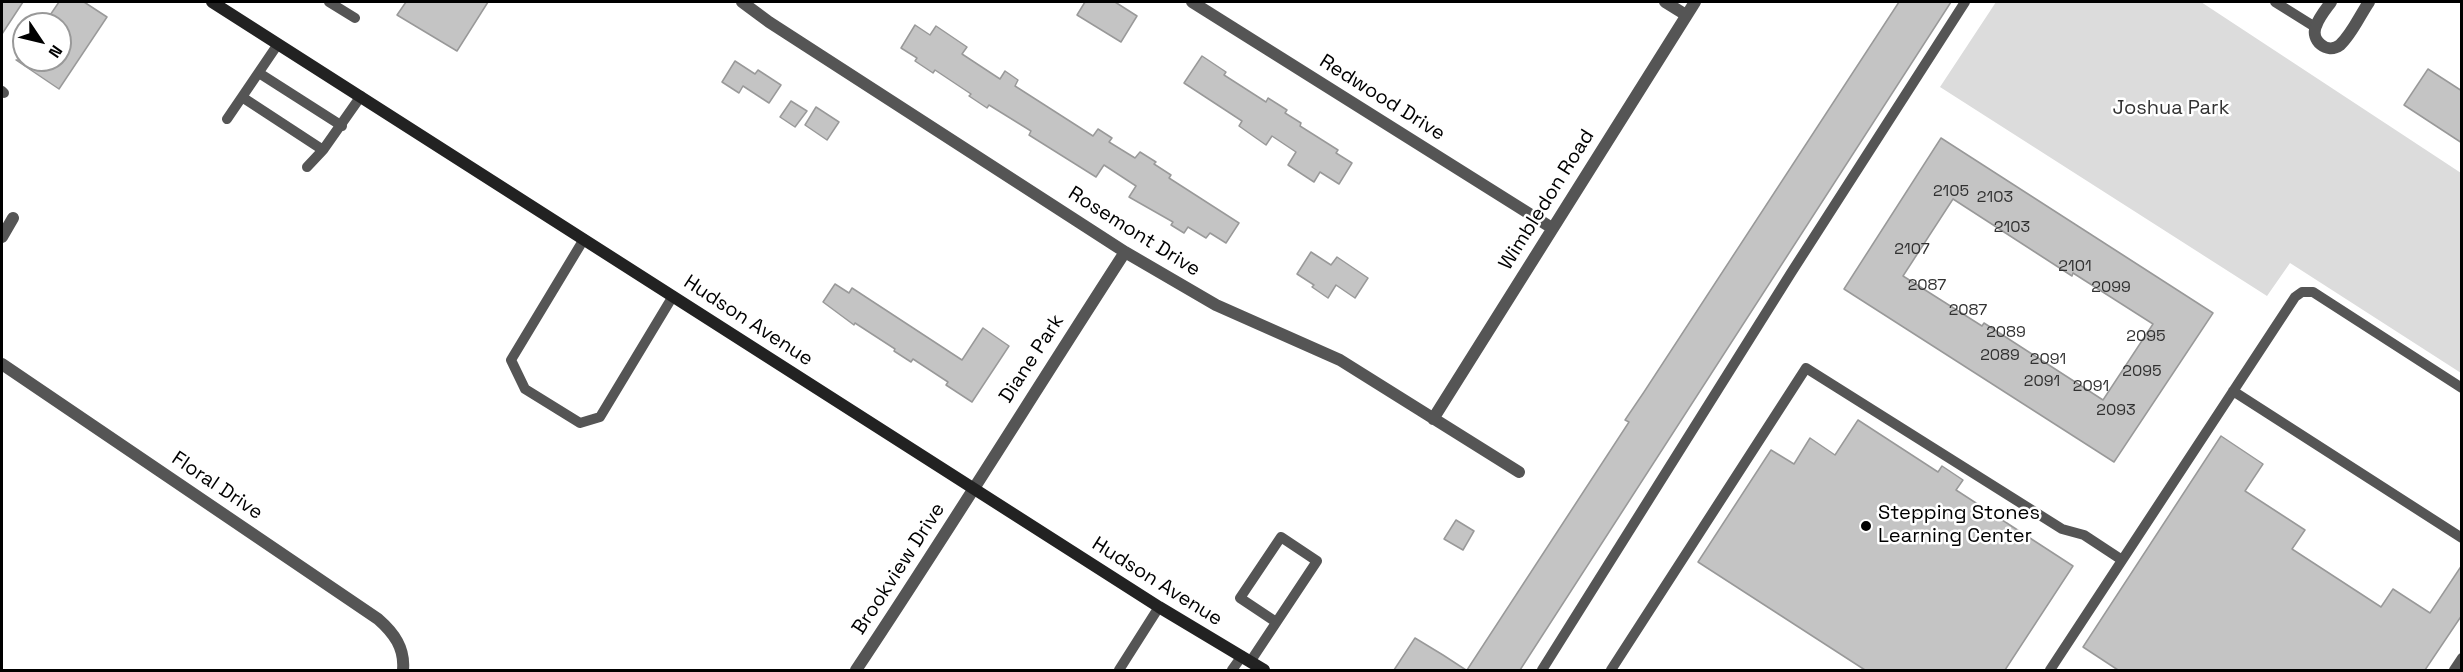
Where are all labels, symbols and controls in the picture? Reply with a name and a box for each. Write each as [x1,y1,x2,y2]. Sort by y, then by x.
north arrow [12,12,72,72]
text: N [44,41,67,62]
street label: Redwood Drive [1315,50,1449,146]
park label: Joshua Park [2113,97,2229,121]
street label: Wimbledon Road [1494,125,1600,275]
street label: Rosemont Drive [1064,182,1204,282]
house number: 2105 [1933,182,1969,202]
house number: 2103 [1977,188,2013,208]
house number: 2103 [1994,218,2030,238]
house number: 2107 [1894,240,1930,260]
house number: 2101 [2058,257,2092,277]
street label: Hudson Avenue [679,270,817,372]
house number: 2087 [1908,276,1946,296]
house number: 2099 [2091,278,2131,298]
house number: 2087 [1949,301,1987,321]
street label: Diane Park [995,310,1069,408]
house number: 2089 [1986,323,2026,343]
house number: 2095 [2126,327,2166,347]
house number: 2089 [1980,346,2020,366]
house number: 2091 [2030,350,2066,370]
house number: 2095 [2122,362,2162,382]
house number: 2091 [2024,372,2060,392]
house number: 2091 [2073,377,2109,397]
house number: 2093 [2096,401,2136,421]
street label: Floral Drive [167,447,267,525]
street label: Brookview Drive [847,499,951,639]
place label: Stepping Stones Learning Center [1878,502,2040,549]
marker: Stepping Stones Learning Center [1859,519,1873,533]
street label: Hudson Avenue [1087,532,1227,632]

